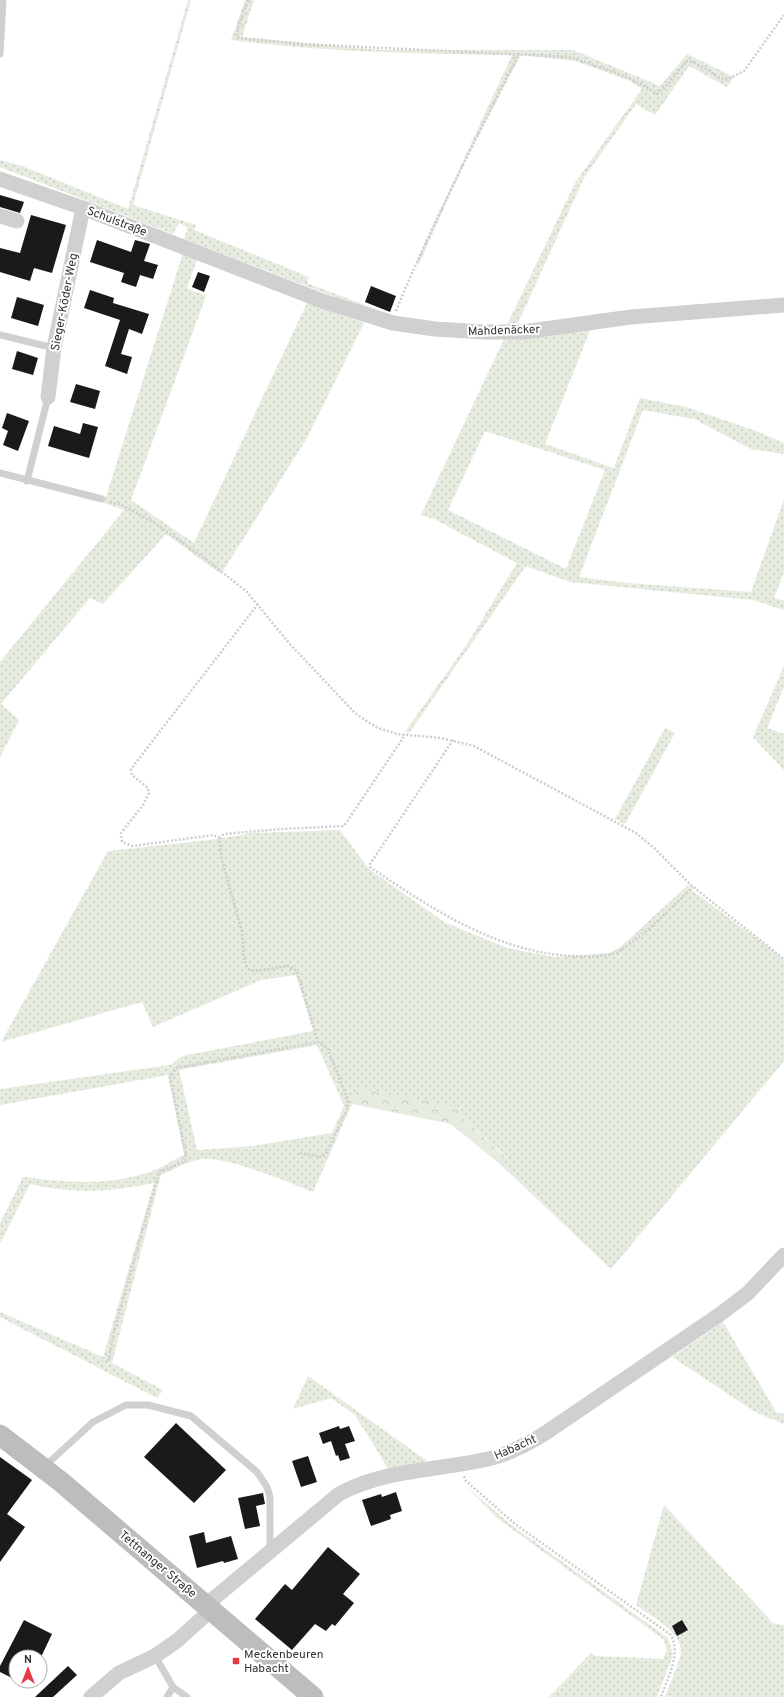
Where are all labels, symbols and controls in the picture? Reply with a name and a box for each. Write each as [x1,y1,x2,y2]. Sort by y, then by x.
street label: Schulstraße [84,203,149,241]
street label: Sieger-Köder-Weg [48,252,82,352]
street label: Mahdenäcker [468,322,541,340]
street label: Habacht [492,1431,539,1464]
street label: Tettnanger Straße [115,1528,199,1602]
place label: Meckenbeuren Habacht [244,1647,324,1677]
north arrow [8,1649,48,1689]
text: N [24,1653,32,1667]
marker: Meckenbeuren Habacht [231,1656,241,1666]

